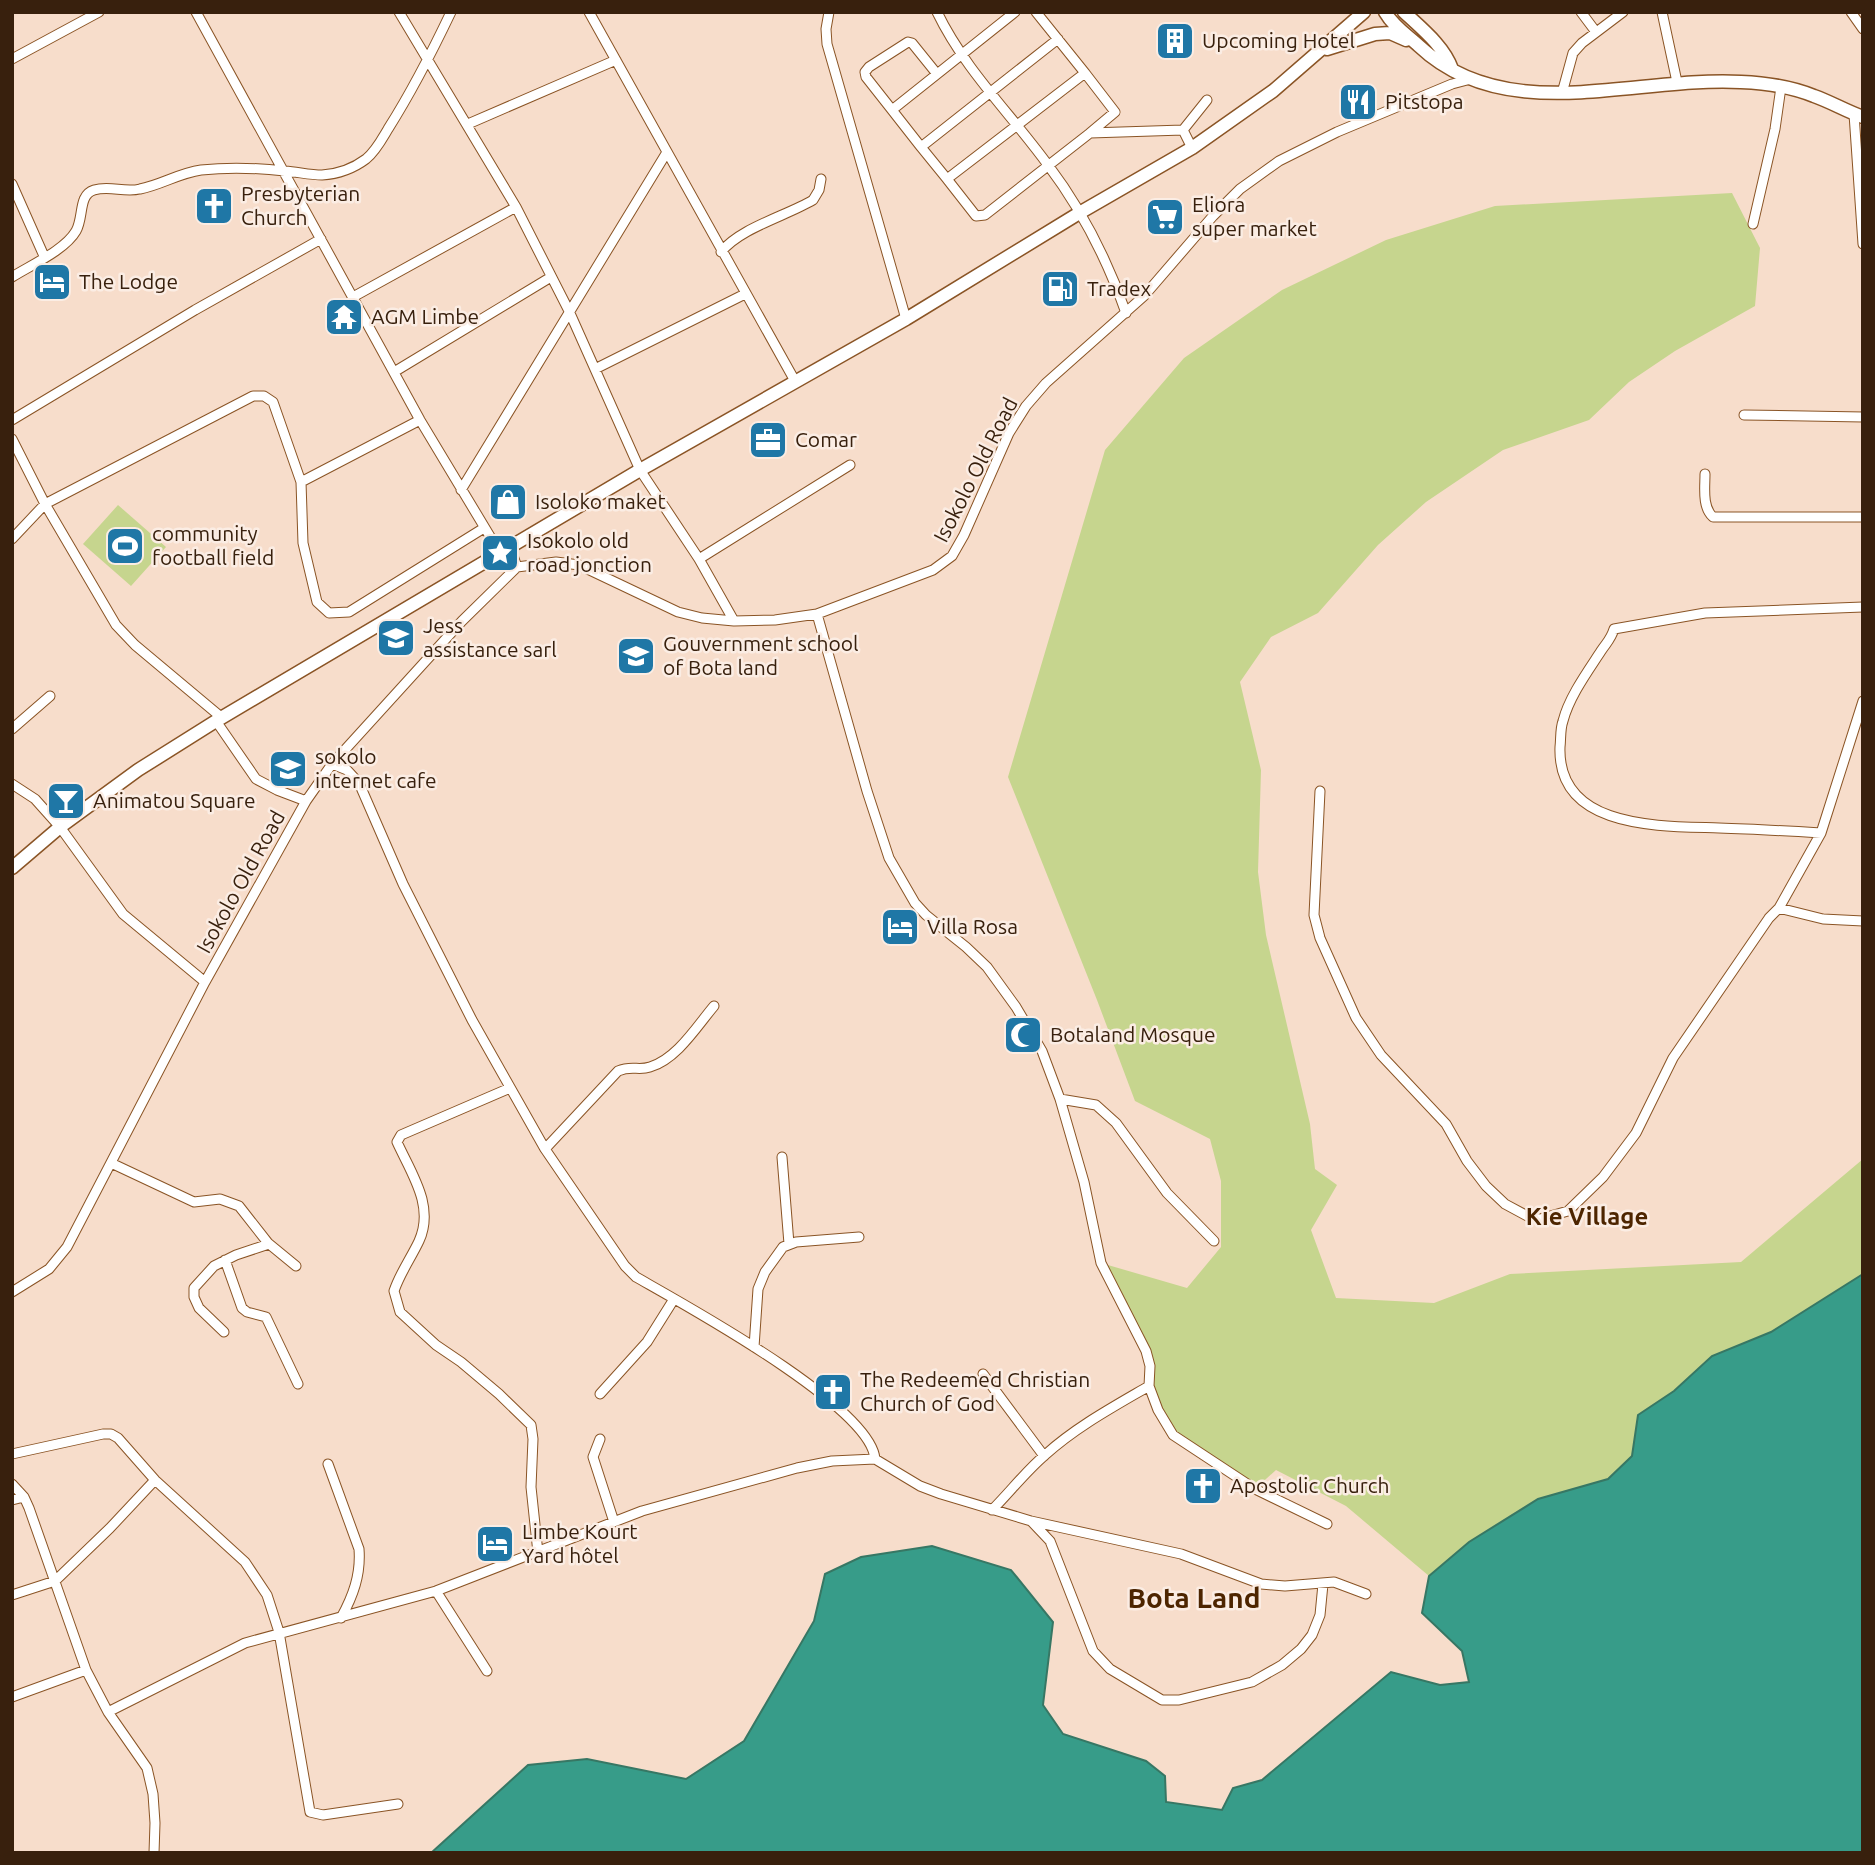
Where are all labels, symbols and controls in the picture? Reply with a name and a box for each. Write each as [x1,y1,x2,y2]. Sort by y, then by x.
building icon: Upcoming Hotel [1154,20,1196,62]
place label: Upcoming Hotel [1202,28,1355,52]
restaurant icon: Pitstopa [1337,81,1379,123]
place label: Pitstopa [1385,89,1464,113]
place label: Presbyterian Church [241,181,360,229]
church icon: Presbyterian Church [193,185,235,227]
place label: Eliora super market [1192,192,1317,240]
supermarket icon: Eliora super market [1144,196,1186,238]
hotel icon: The Lodge [31,261,73,303]
fuel station icon: Tradex [1039,268,1081,310]
place label: The Lodge [79,269,178,293]
place label: Tradex [1087,276,1152,300]
temple icon: AGM Limbe [323,296,365,338]
place label: AGM Limbe [371,304,479,328]
street label: Isokolo Old Road [928,393,1022,546]
office icon: Comar [747,419,789,461]
place label: Comar [795,427,857,451]
shop icon: Isoloko maket [487,481,529,523]
place label: Isoloko maket [535,489,666,513]
place label: community football field [152,521,274,569]
sports icon: community football field [104,525,146,567]
place label: Isokolo old road jonction [527,528,652,576]
place icon: Isokolo old road jonction [479,532,521,574]
place label: Jess assistance sarl [423,613,557,661]
school or university icon: Jess assistance sarl [375,617,417,659]
place label: Gouvernment school of Bota land [663,631,859,679]
school or university icon: Gouvernment school of Bota land [615,635,657,677]
place label: sokolo internet cafe [315,744,437,792]
school or university icon: sokolo internet cafe [267,748,309,790]
bar icon: Animatou Square [45,780,87,822]
place label: Animatou Square [93,788,256,812]
street label: Isokolo Old Road [191,806,289,957]
hotel icon: Villa Rosa [879,906,921,948]
place label: Villa Rosa [927,914,1018,938]
mosque icon: Botaland Mosque [1002,1014,1044,1056]
place label: Botaland Mosque [1050,1022,1216,1046]
district label: Kie Village [1526,1203,1648,1230]
place label: The Redeemed Christian Church of God [860,1367,1090,1415]
church icon: The Redeemed Christian Church of God [812,1371,854,1413]
church icon: Apostolic Church [1182,1465,1224,1507]
place label: Apostolic Church [1230,1473,1390,1497]
place label: Limbe Kourt Yard hôtel [522,1519,638,1567]
hotel icon: Limbe Kourt Yard hôtel [474,1523,516,1565]
district label: Bota Land [1128,1582,1260,1613]

